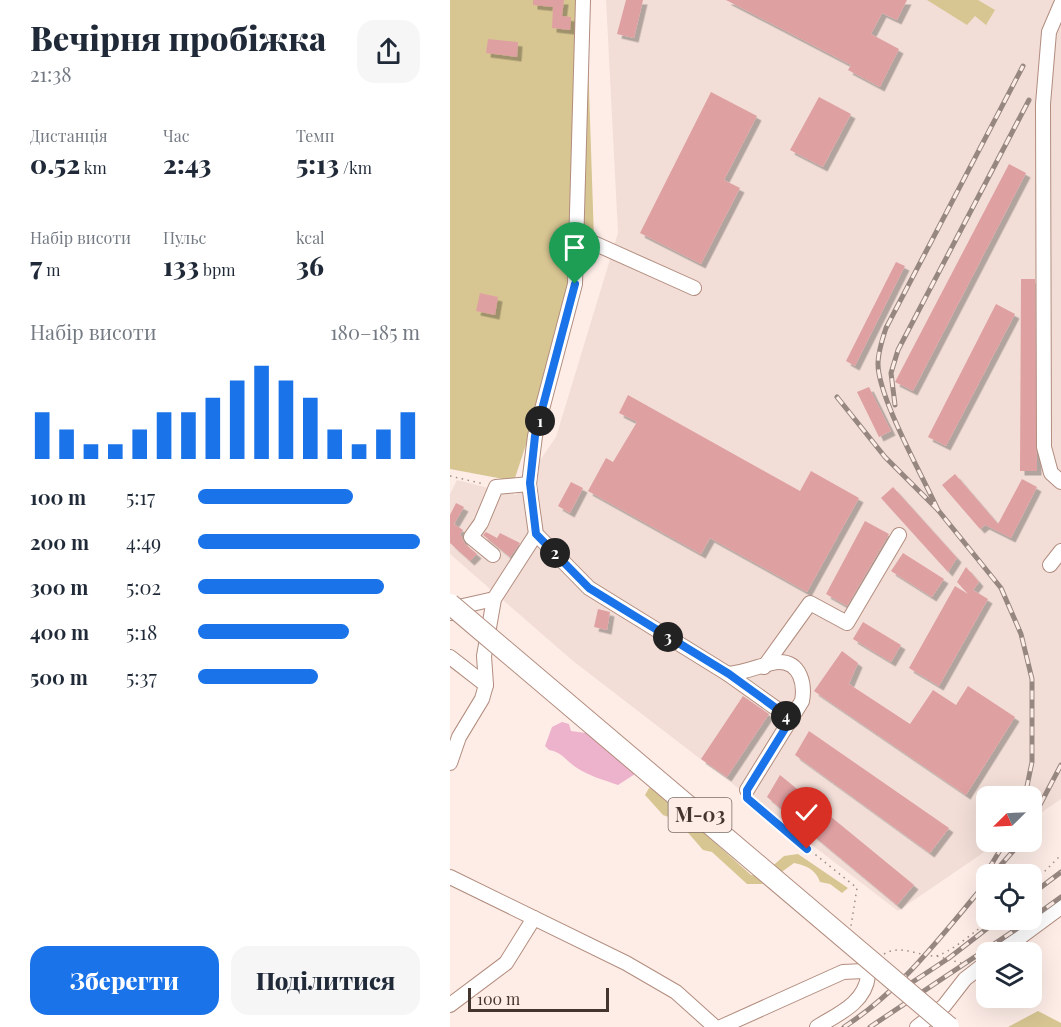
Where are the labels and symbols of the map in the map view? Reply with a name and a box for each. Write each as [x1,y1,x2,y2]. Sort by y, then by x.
pin [549,222,600,284]
pin: 1 [525,406,555,436]
pin: 2 [540,538,570,568]
pin: 3 [653,622,683,652]
pin: 4 [771,701,801,731]
north arrow [976,786,1042,852]
pin [781,787,832,849]
road number: М-03 [668,798,732,832]
scale bar [468,985,609,1012]

